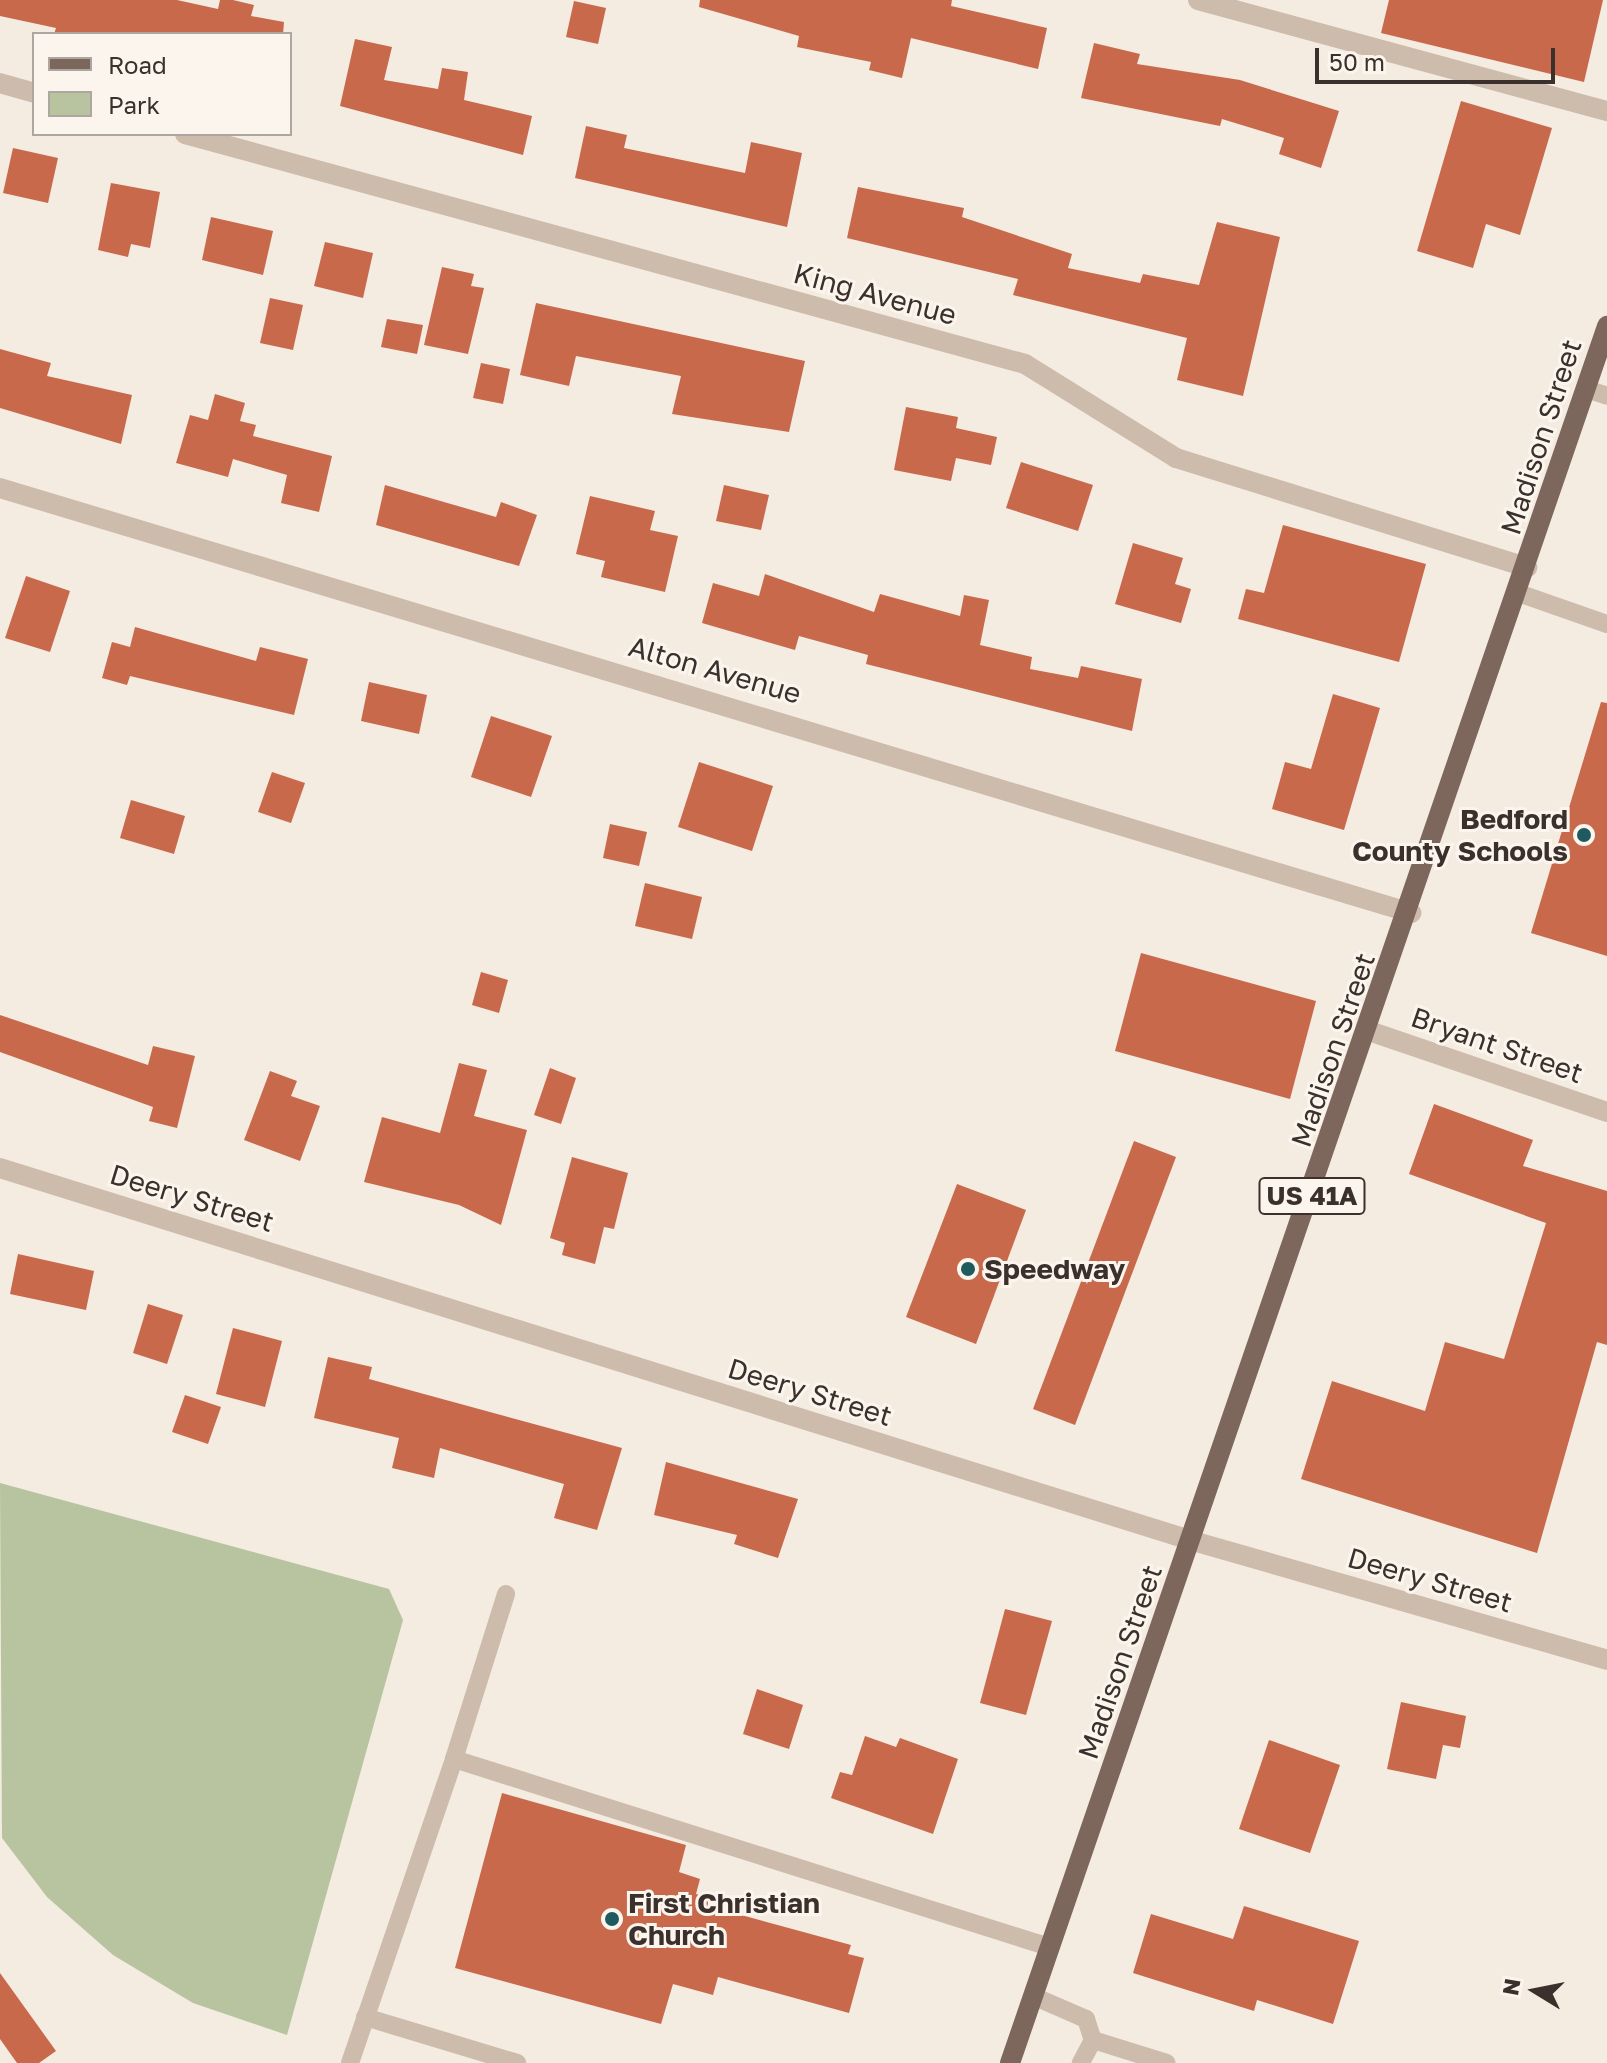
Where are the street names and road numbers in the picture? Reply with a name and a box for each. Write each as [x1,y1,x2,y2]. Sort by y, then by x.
street label: King Avenue [790,256,960,332]
street label: Madison Street [1494,335,1588,539]
street label: Alton Avenue [625,629,805,711]
street label: Madison Street [1284,948,1382,1152]
street label: Bryant Street [1407,1000,1587,1090]
street label: Deery Street [106,1157,278,1239]
road number: US 41A [1258,1174,1366,1218]
street label: Deery Street [724,1351,896,1433]
street label: Deery Street [1344,1541,1516,1619]
street label: Madison Street [1071,1560,1169,1764]

